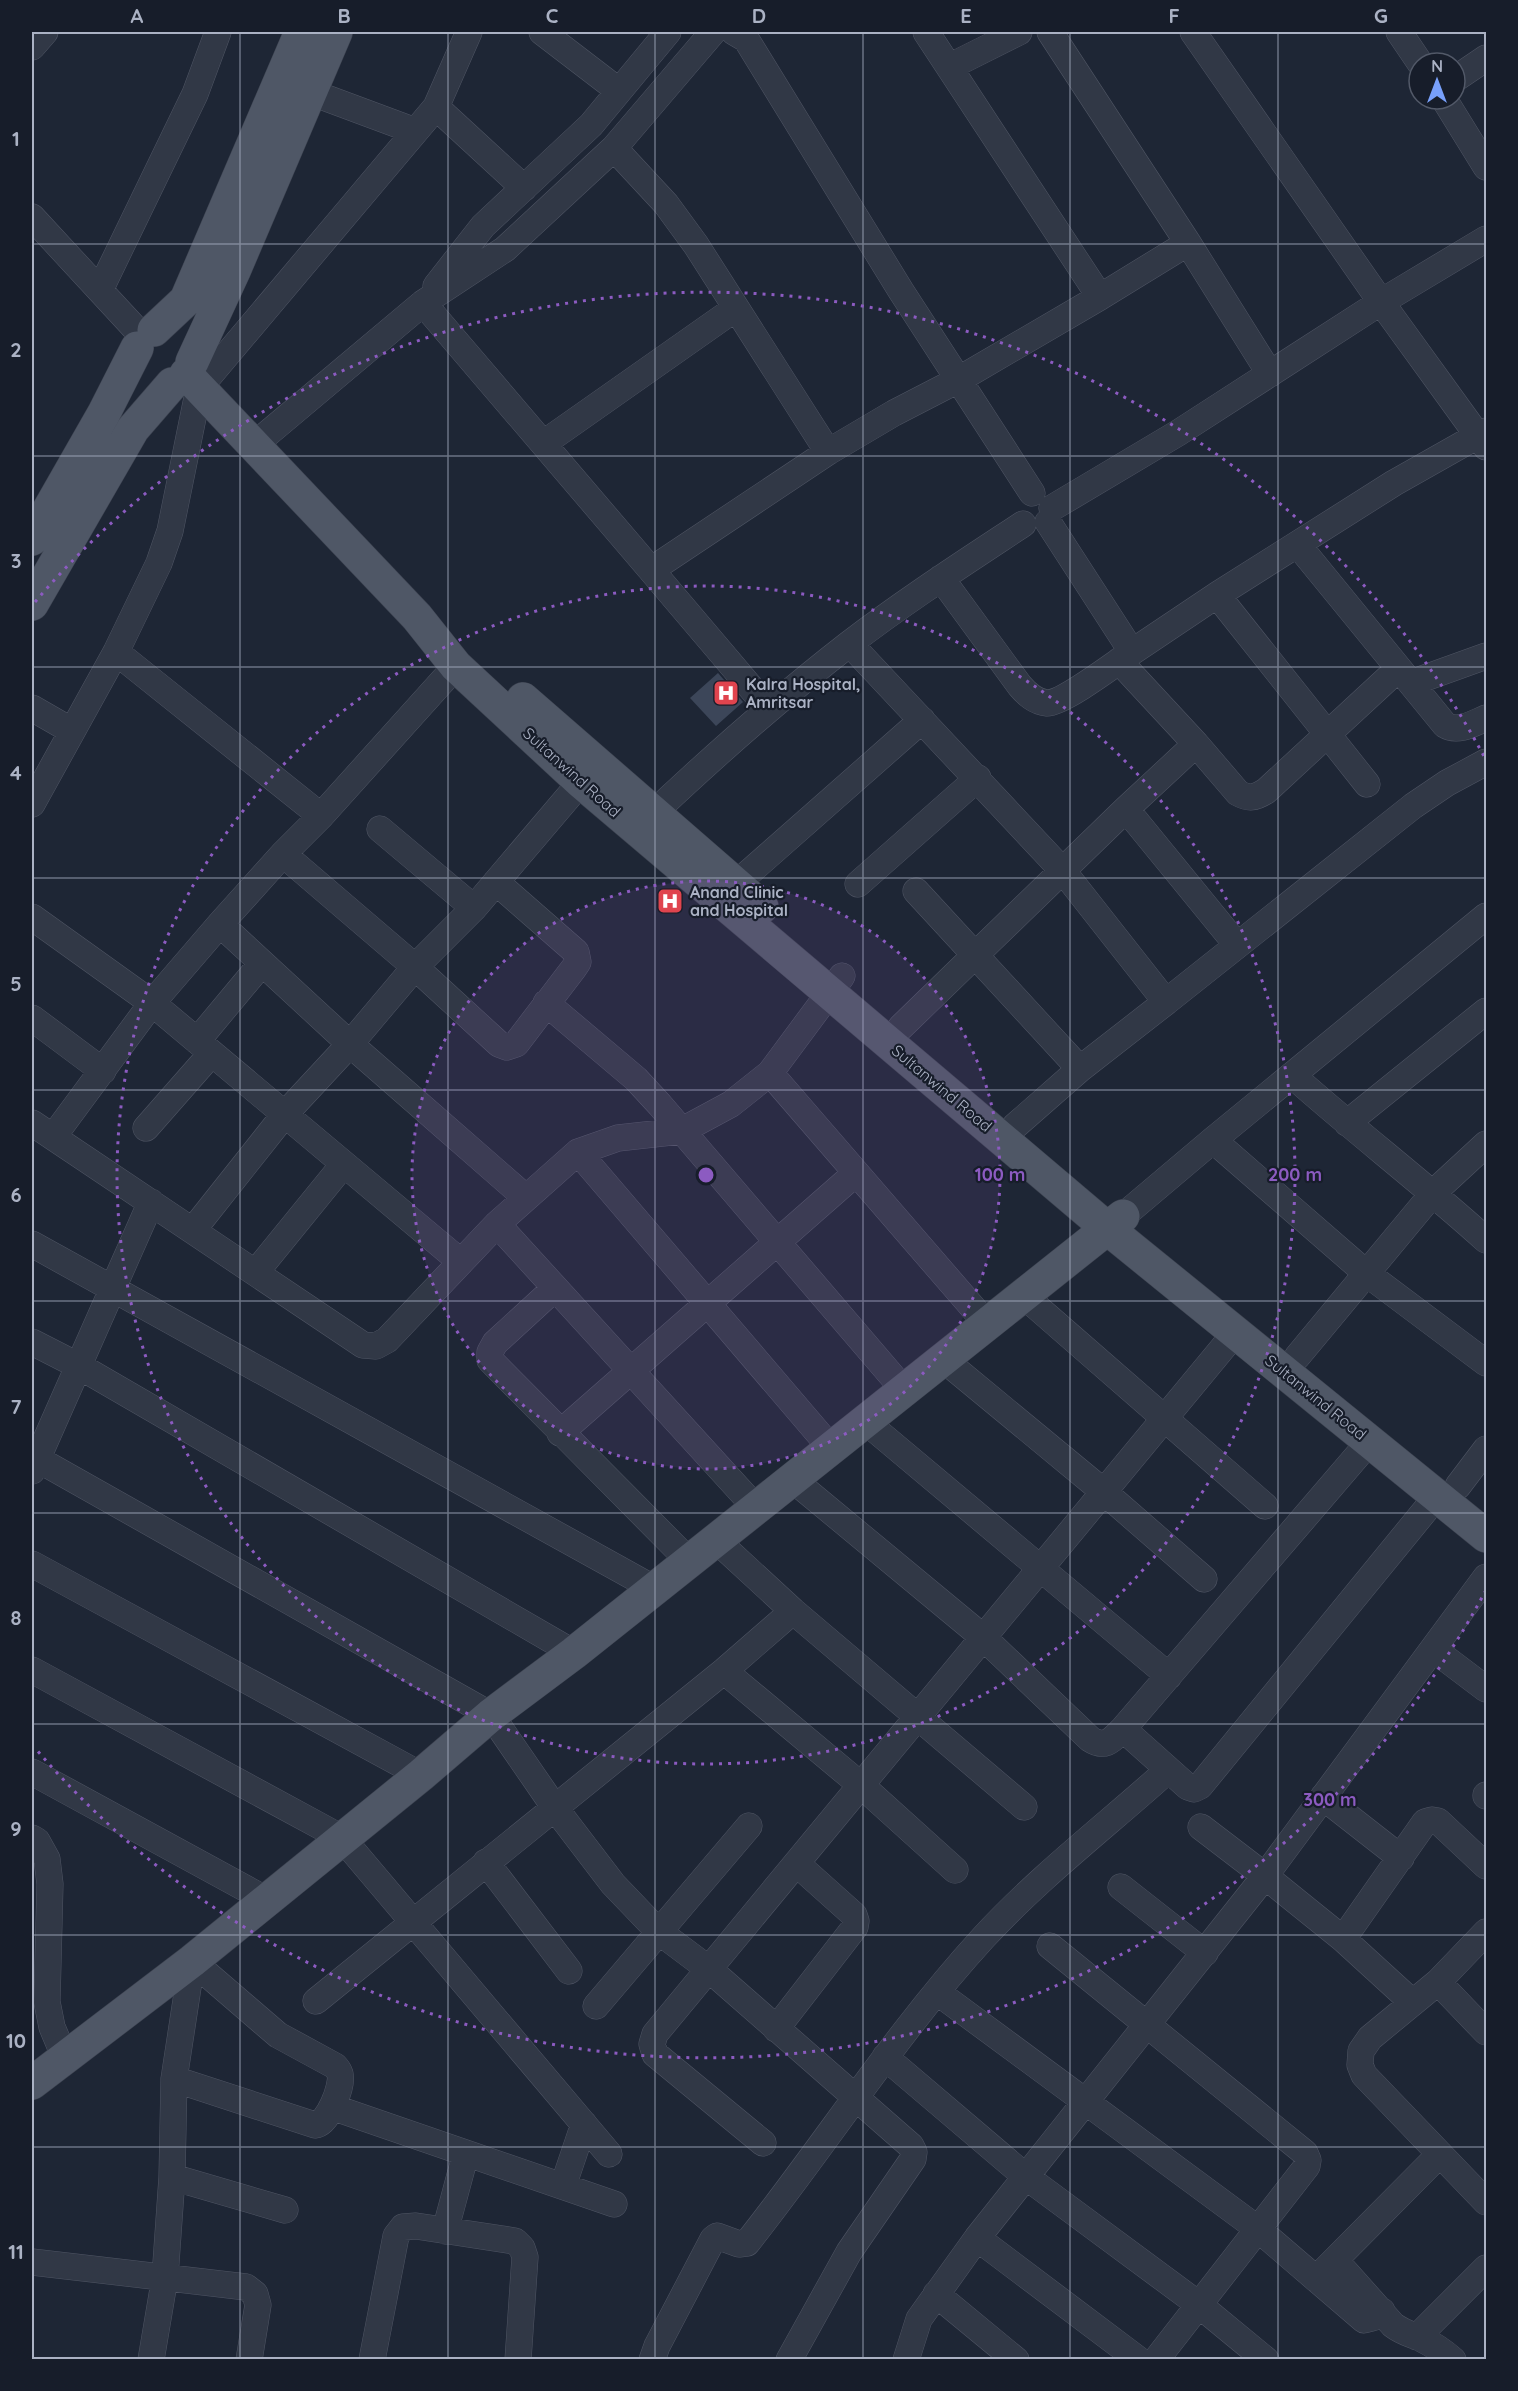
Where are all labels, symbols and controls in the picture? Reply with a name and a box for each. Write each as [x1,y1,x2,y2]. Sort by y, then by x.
text: A [131,3,144,28]
text: B [337,3,351,28]
text: C [546,3,559,28]
text: D [752,3,766,28]
text: E [960,3,972,28]
text: F [1168,3,1180,28]
text: G [1374,3,1388,28]
north arrow [1407,51,1467,111]
text: N [1431,56,1443,76]
text: 1 [12,126,20,151]
text: 2 [10,337,22,362]
text: 3 [11,548,21,573]
place label: Kalra Hospital, Amritsar [746,674,860,712]
hospital icon: Kalra Hospital, Amritsar [711,678,741,708]
street label: Sultanwind Road [519,723,625,821]
text: 4 [10,760,22,785]
place label: Anand Clinic and Hospital [690,882,788,920]
hospital icon: Anand Clinic and Hospital [655,886,685,916]
text: 5 [10,971,22,996]
street label: Sultanwind Road [888,1040,996,1136]
text: 100 m [975,1163,1025,1186]
text: 200 m [1268,1163,1322,1186]
centre of rings [696,1165,716,1185]
text: 6 [10,1182,22,1207]
street label: Sultanwind Road [1261,1350,1371,1444]
text: 7 [11,1394,22,1419]
text: 8 [11,1605,22,1630]
text: 300 m [1303,1788,1357,1811]
text: 9 [10,1816,22,1841]
text: 10 [6,2028,26,2053]
text: 11 [8,2239,24,2264]

